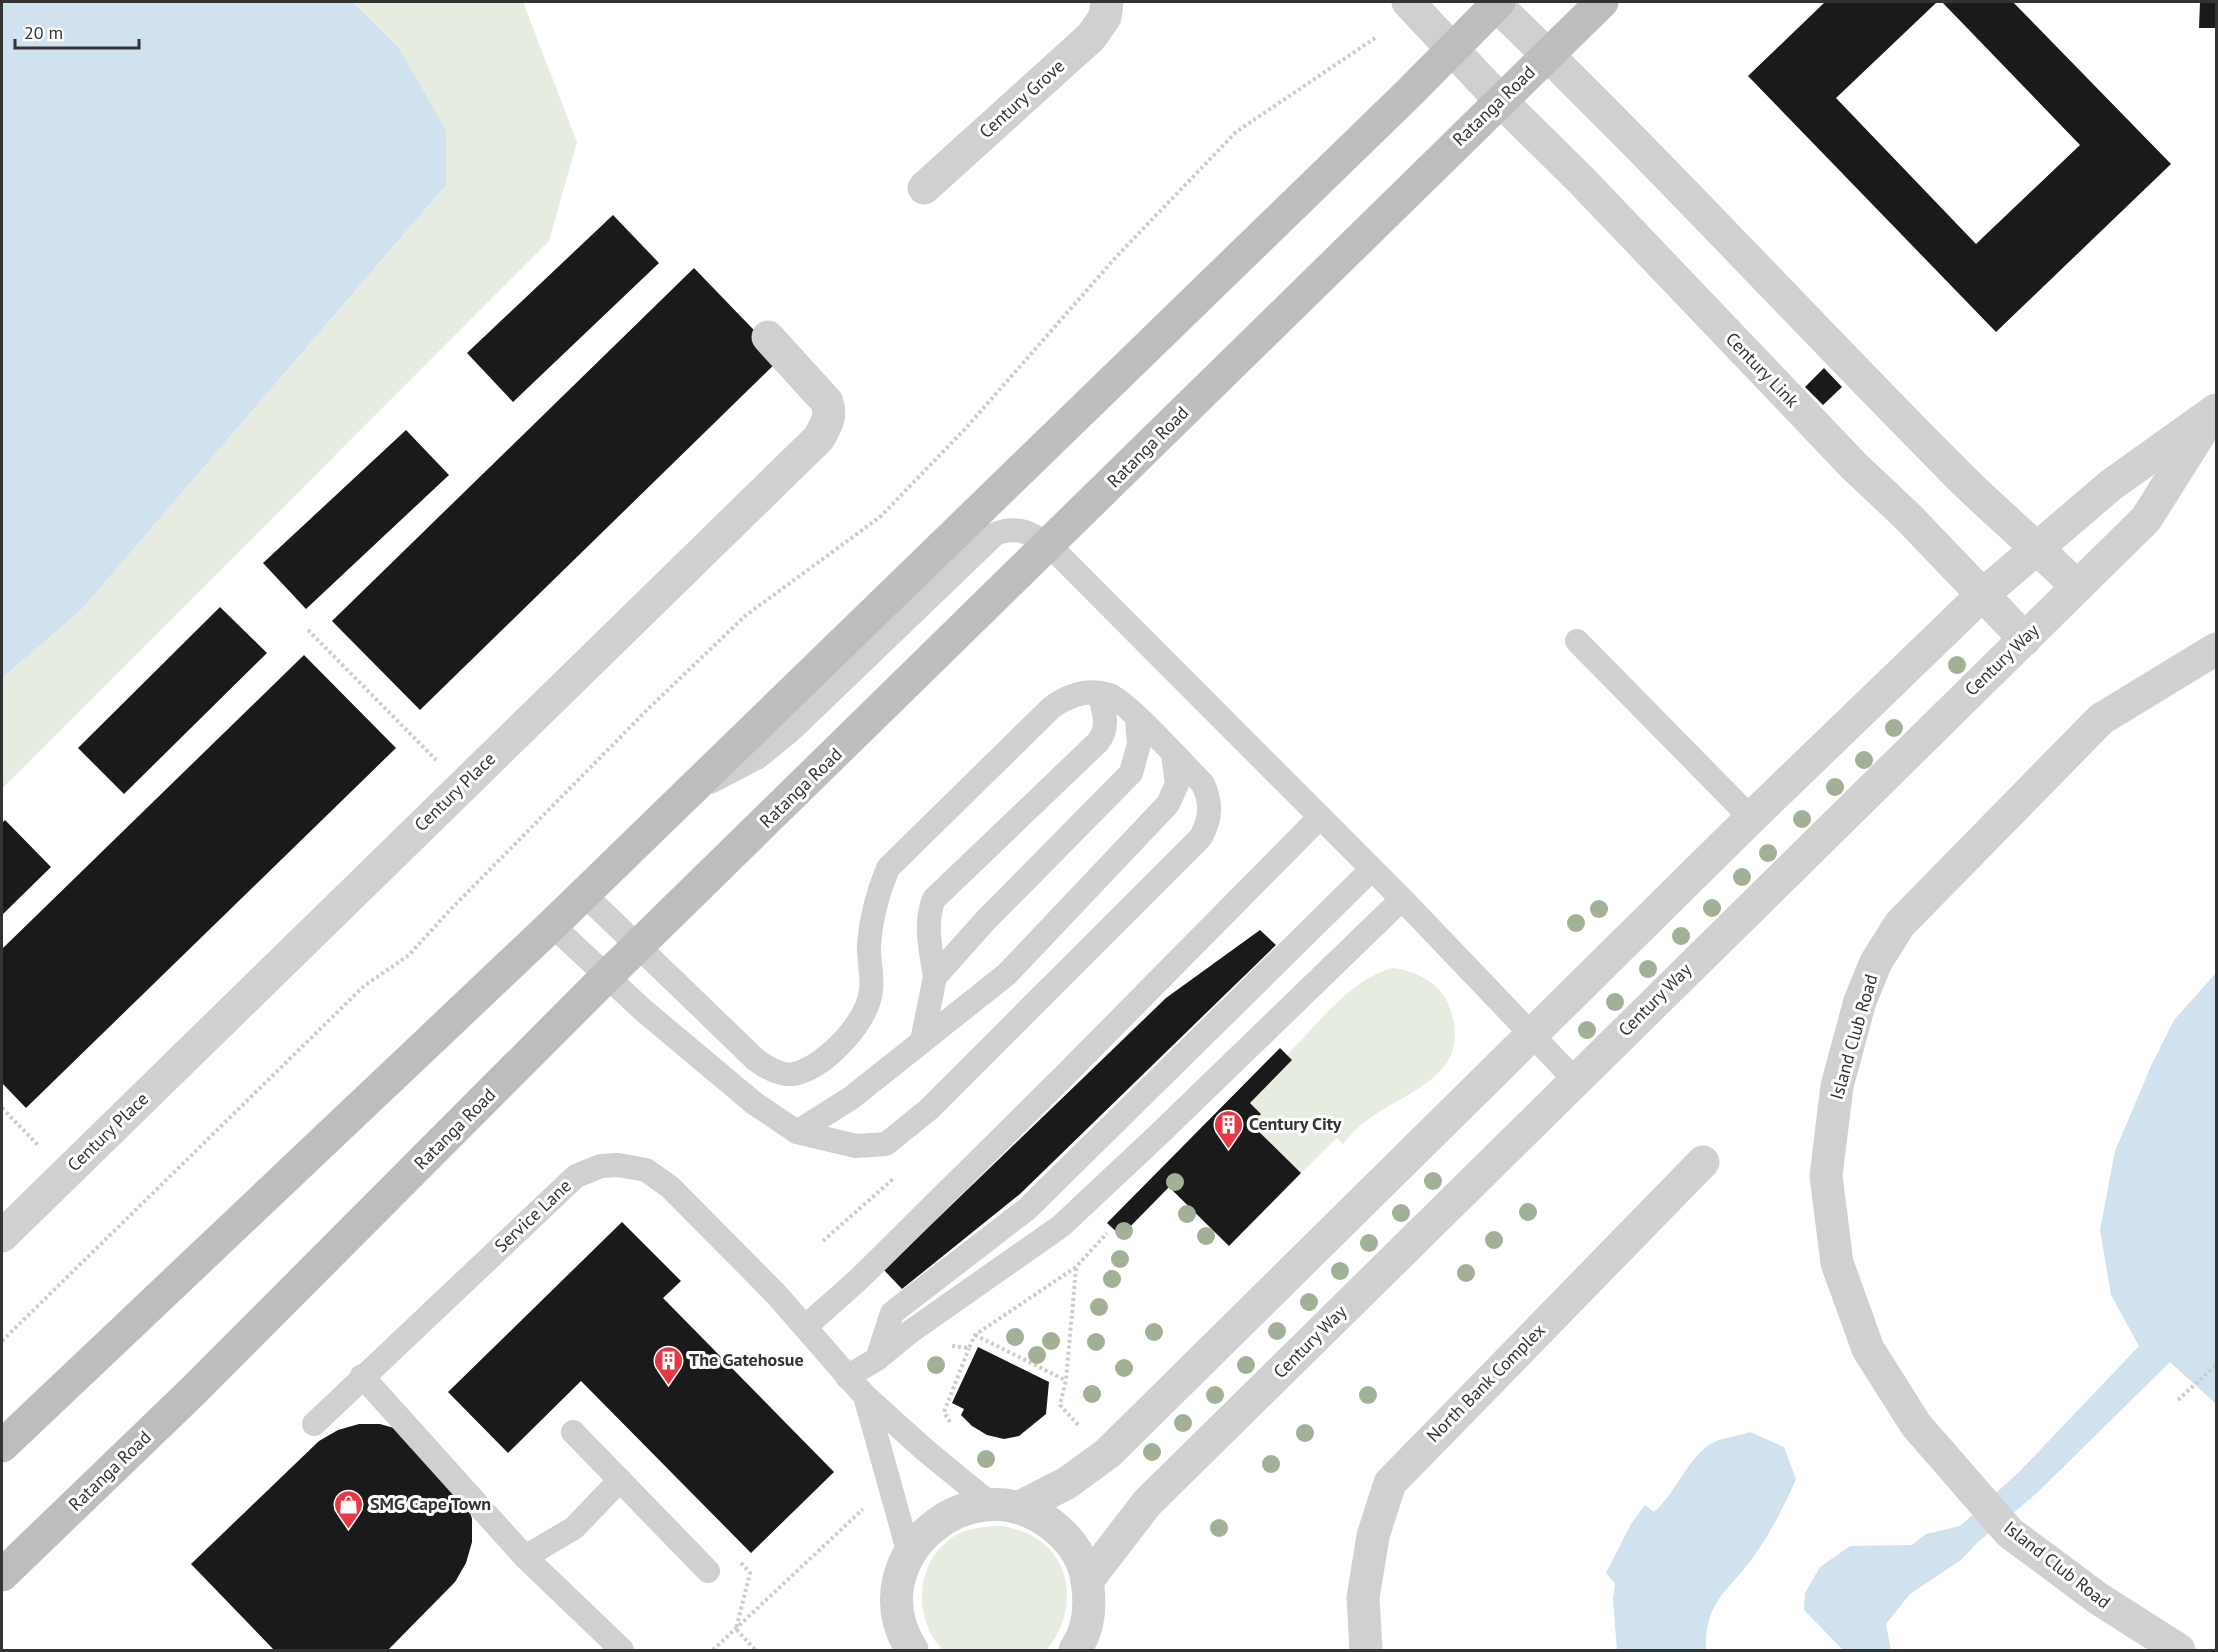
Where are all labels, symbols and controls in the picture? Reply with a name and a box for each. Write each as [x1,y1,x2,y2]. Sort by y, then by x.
scale bar [15,12,140,50]
text: 20 m [24,21,63,44]
street label: Century Grove [974,54,1069,143]
street label: Ratanga Road [1448,61,1540,151]
street label: Century Link [1721,327,1804,412]
street label: Ratanga Road [1102,401,1193,492]
street label: Century Way [1960,618,2044,701]
street label: Ratanga Road [755,743,847,833]
street label: Century Place [409,747,500,836]
street label: Century Way [1613,958,1697,1041]
street label: Island Club Road [1825,972,1882,1102]
street label: Ratanga Road [409,1083,500,1174]
street label: Century Place [62,1087,153,1176]
building icon: Century City [1212,1108,1244,1150]
place label: Century City [1249,1112,1342,1135]
street label: Service Lane [489,1174,576,1257]
street label: Century Way [1268,1300,1352,1383]
street label: North Bank Complex [1422,1319,1550,1447]
building icon: The Gatehosue [652,1344,684,1386]
place label: The Gatehosue [689,1348,804,1371]
street label: Ratanga Road [64,1426,156,1516]
shop icon: SMG Cape Town [333,1488,365,1530]
place label: SMG Cape Town [370,1492,491,1515]
street label: Island Club Road [1999,1516,2115,1613]

